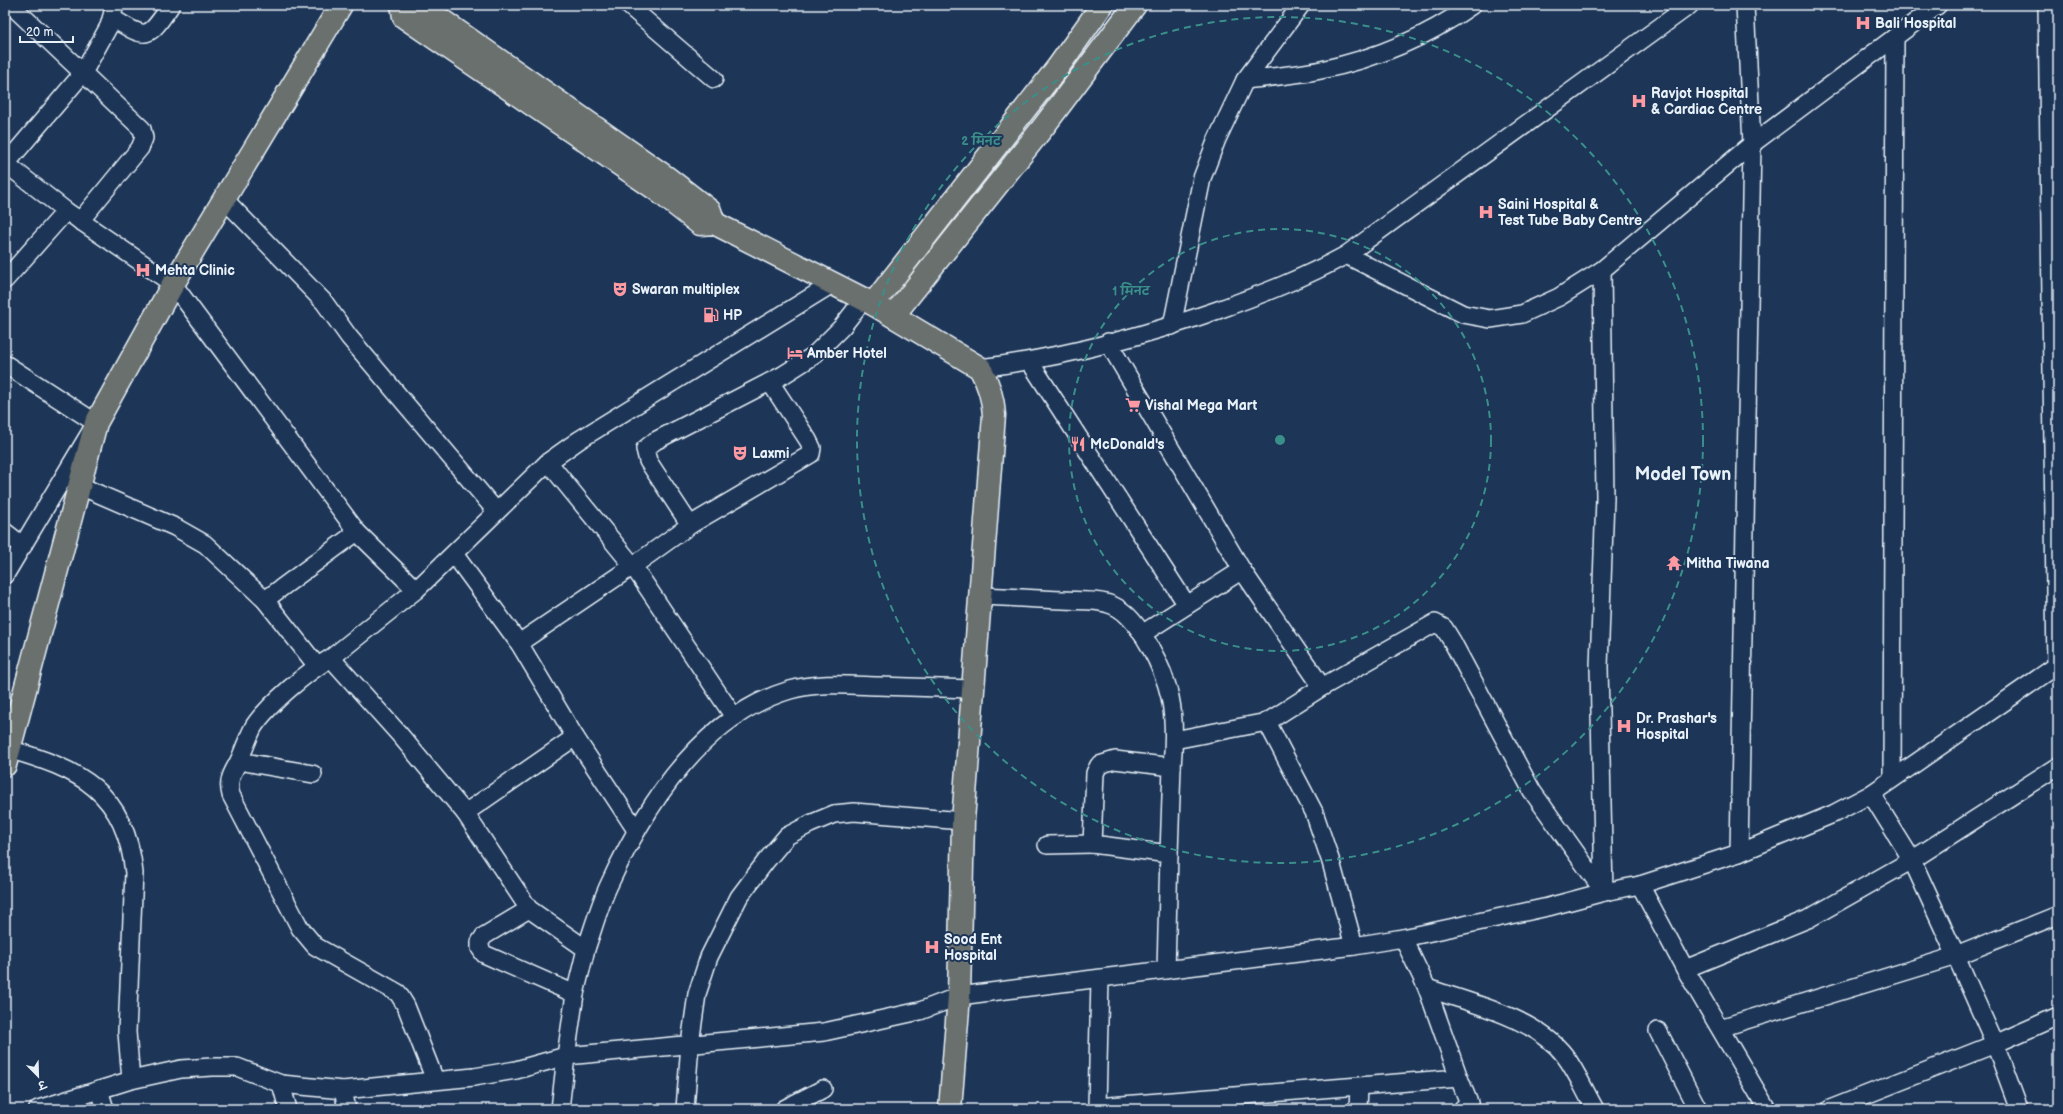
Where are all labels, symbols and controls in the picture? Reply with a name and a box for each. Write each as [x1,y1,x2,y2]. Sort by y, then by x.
hospital icon: Bali Hospital [1854,14,1872,32]
place label: Bali Hospital [1875,15,1956,32]
scale bar [20,18,73,44]
text: 20 m [26,25,53,40]
place label: Ravjot Hospital & Cardiac Centre [1651,85,1762,118]
hospital icon: Ravjot Hospital & Cardiac Centre [1630,92,1648,110]
text: 2 मिनट [961,132,1002,149]
place label: Saini Hospital & Test Tube Baby Centre [1498,196,1642,229]
hospital icon: Saini Hospital & Test Tube Baby Centre [1477,203,1495,221]
hospital icon: Mehta Clinic [134,261,152,279]
place label: Mehta Clinic [155,262,235,279]
theatre icon: Swaran multiplex [611,280,629,298]
place label: Swaran multiplex [632,281,740,298]
text: 1 मिनट [1112,282,1151,299]
fuel station icon: HP [702,306,720,324]
place label: HP [723,307,742,324]
hotel icon: Amber Hotel [786,344,804,362]
place label: Amber Hotel [806,345,887,362]
supermarket icon: Vishal Mega Mart [1124,396,1142,414]
place label: Vishal Mega Mart [1145,397,1258,414]
centre of rings [1273,433,1287,447]
restaurant icon: McDonald's [1069,435,1087,453]
place label: McDonald's [1090,436,1165,453]
theatre icon: Laxmi [731,444,749,462]
place label: Laxmi [752,445,789,462]
district label: Model Town [1635,464,1731,485]
temple icon: Mitha Tiwana [1665,554,1683,572]
place label: Mitha Tiwana [1686,555,1769,572]
place label: Dr. Prashar's Hospital [1636,710,1717,743]
hospital icon: Dr. Prashar's Hospital [1615,717,1633,735]
place label: Sood Ent Hospital [944,931,1002,964]
hospital icon: Sood Ent Hospital [923,938,941,956]
north arrow [18,1056,58,1096]
text: उ [34,1077,49,1093]

